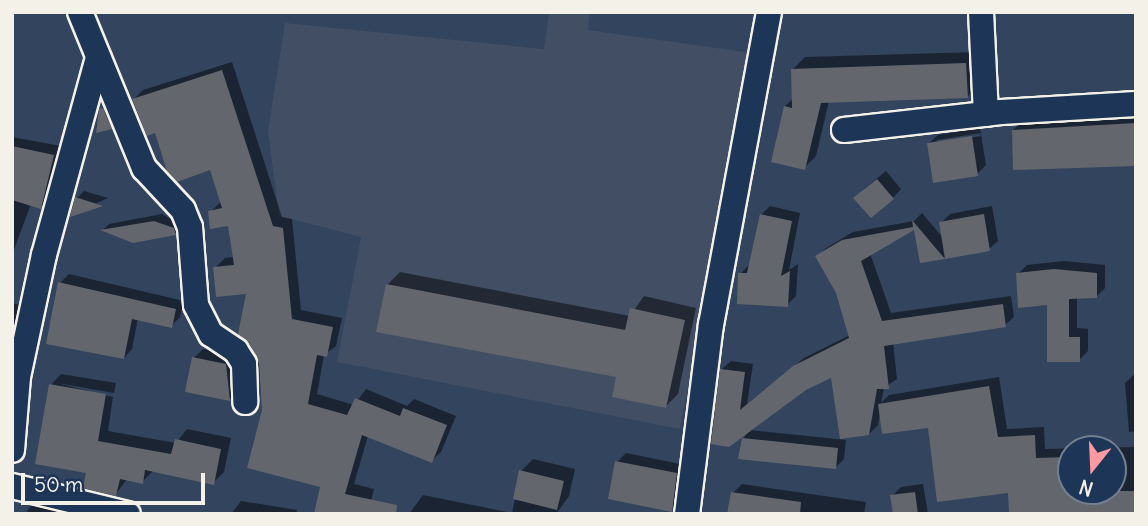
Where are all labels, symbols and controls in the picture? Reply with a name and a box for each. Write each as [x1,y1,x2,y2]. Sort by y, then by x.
north arrow [1057,435,1127,505]
scale bar [24,460,208,504]
text: 50 m [34,471,83,498]
text: N [1076,475,1096,502]

